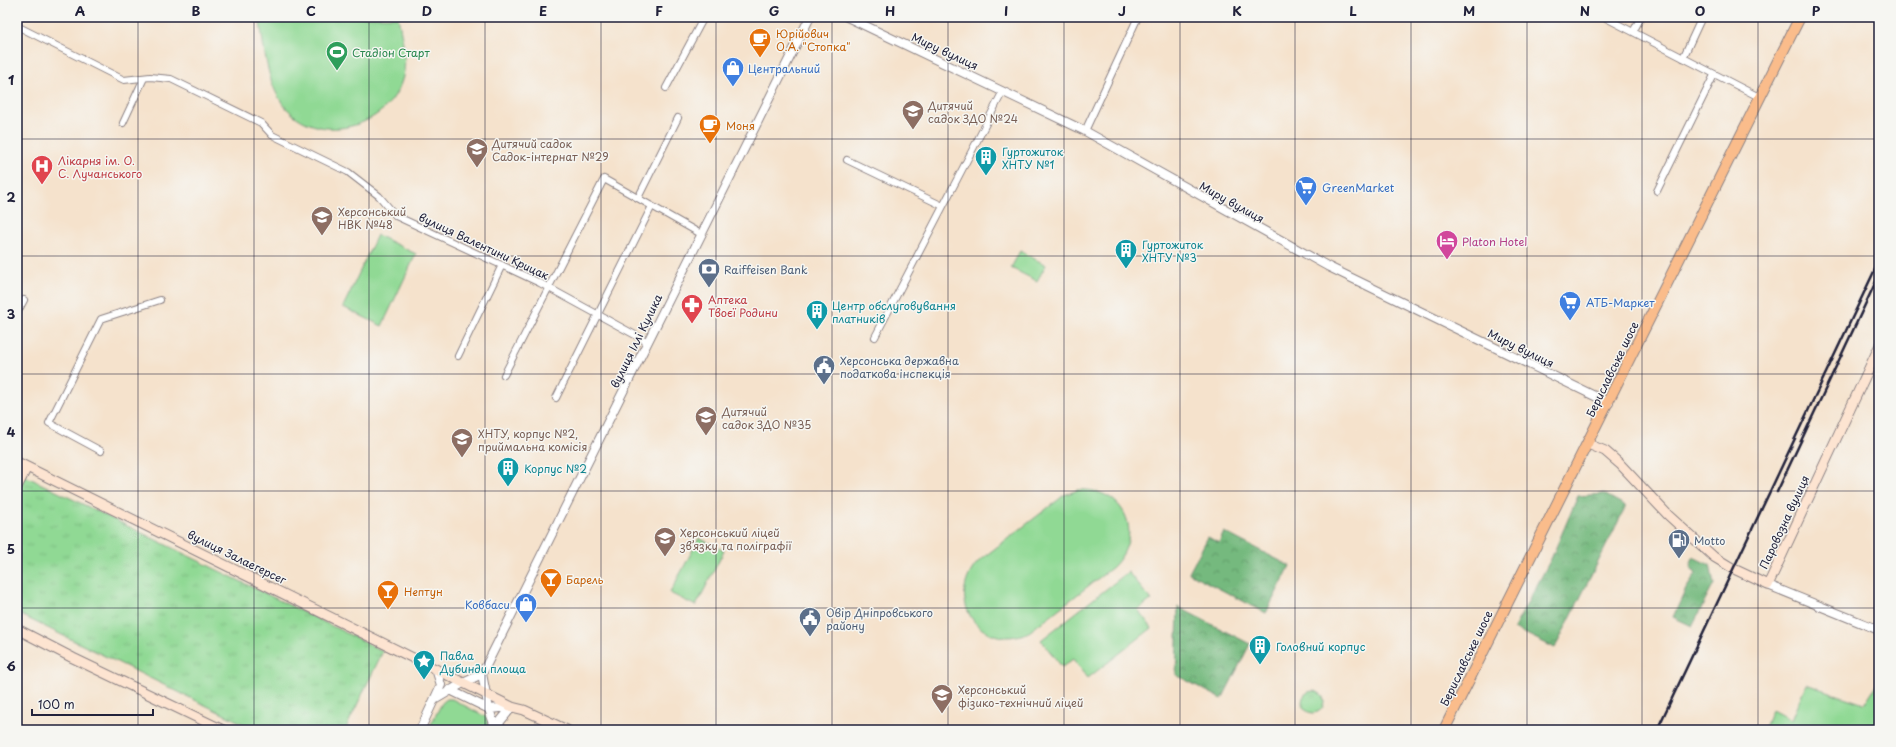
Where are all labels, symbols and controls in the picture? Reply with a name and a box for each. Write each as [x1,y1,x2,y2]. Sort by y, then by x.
text: A [75,1,85,20]
text: B [192,1,201,20]
text: C [306,1,316,20]
text: D [422,1,432,20]
text: E [539,1,547,20]
text: F [655,1,663,20]
text: G [769,1,779,20]
text: H [885,1,895,20]
text: I [1004,1,1008,20]
text: J [1118,1,1126,20]
text: K [1232,1,1242,20]
text: L [1349,1,1357,20]
text: M [1463,1,1475,20]
text: N [1580,1,1590,20]
text: O [1695,1,1705,20]
text: P [1812,1,1821,20]
place label: Юрійович О.А. "Стопка" [776,25,851,55]
cafe icon: Юрійович О.А. "Стопка" [747,26,773,59]
street label: Миру вулиця [909,28,981,74]
sports icon: Стадіон Старт [324,39,350,72]
place label: Стадіон Старт [352,44,430,61]
shop icon: Центральний [720,55,746,88]
place label: Центральний [748,60,820,77]
text: 1 [8,70,14,89]
place label: Дитячий садок ЗДО №24 [927,97,1018,127]
school or university icon: Дитячий садок ЗДО №24 [900,98,926,131]
cafe icon: Моня [697,112,723,145]
place label: Моня [726,117,755,134]
place label: Дитячий садок Садок-інтернат №29 [491,135,609,165]
school or university icon: Дитячий садок Садок-інтернат №29 [464,136,490,169]
place label: Гуртожиток ХНТУ №1 [1002,143,1064,173]
building icon: Гуртожиток ХНТУ №1 [973,144,999,177]
place label: Лікарня ім. О. С. Лучанського [58,152,142,182]
hospital icon: Лікарня ім. О. С. Лучанського [29,153,55,186]
supermarket icon: GreenMarket [1293,174,1319,207]
street label: Миру вулиця [1197,177,1268,227]
place label: GreenMarket [1322,179,1395,196]
text: 2 [6,187,16,206]
place label: Херсонський НВК №48 [338,203,406,233]
school or university icon: Херсонський НВК №48 [309,204,335,237]
street label: вулиця Валентини Крицак [416,208,552,284]
hotel icon: Platon Hotel [1434,228,1460,261]
place label: Platon Hotel [1462,233,1527,250]
place label: Гуртожиток ХНТУ №3 [1142,236,1204,266]
building icon: Гуртожиток ХНТУ №3 [1113,237,1139,270]
bank icon: Raiffeisen Bank [696,256,722,289]
place label: Raiffeisen Bank [724,261,808,278]
supermarket icon: АТБ-Маркет [1557,289,1583,322]
street label: вулиця Іллі Кулика [606,291,666,391]
place label: Аптека Твоєї Родини [708,291,778,321]
pharmacy icon: Аптека Твоєї Родини [679,292,705,325]
place label: АТБ-Маркет [1586,294,1655,311]
place label: Центр обслуговування платників [832,297,956,327]
building icon: Центр обслуговування платників [804,298,830,331]
text: 3 [7,304,16,323]
street label: Бериславське шосе [1581,318,1643,420]
street label: Миру вулиця [1485,325,1557,371]
place label: Херсонська державна податкова інспекція [840,352,959,382]
public building icon: Херсонська державна податкова інспекція [811,353,837,386]
place label: Дитячий садок ЗДО №35 [721,403,811,433]
school or university icon: Дитячий садок ЗДО №35 [693,404,719,437]
text: 4 [7,422,16,441]
place label: ХНТУ, корпус №2, приймальна комісія [478,425,587,455]
school or university icon: ХНТУ, корпус №2, приймальна комісія [449,426,475,459]
building icon: Корпус №2 [495,455,521,488]
place label: Корпус №2 [524,460,587,477]
street label: Паровозна вулиця [1755,472,1813,572]
place label: Херсонський ліцей зв’язку та поліграфії [679,524,792,554]
school or university icon: Херсонський ліцей зв’язку та поліграфії [652,525,678,558]
street label: вулиця Залаегерсег [185,526,289,588]
fuel station icon: Motto [1666,527,1692,560]
place label: Motto [1694,532,1725,549]
text: 5 [7,539,15,558]
bar icon: Барель [538,566,564,599]
place label: Барель [566,571,604,588]
bar icon: Нептун [375,578,401,611]
place label: Нептун [404,583,443,600]
shop icon: Ковбаси [513,591,539,624]
place label: Ковбаси [465,596,510,613]
place label: Овір Дніпровського району [826,604,933,634]
public building icon: Овір Дніпровського району [797,605,823,638]
street label: Бериславське шосе [1435,607,1497,709]
building icon: Головний корпус [1247,633,1273,666]
place label: Головний корпус [1276,638,1366,655]
place label: Павла Дубинди площа [439,647,526,677]
place icon: Павла Дубинди площа [411,648,437,681]
text: 6 [6,656,16,675]
place label: Херсонський фізико-технічний ліцей [958,681,1083,711]
school or university icon: Херсонський фізико-технічний ліцей [929,682,955,715]
scale bar [32,691,153,717]
text: 100 m [38,695,75,713]

